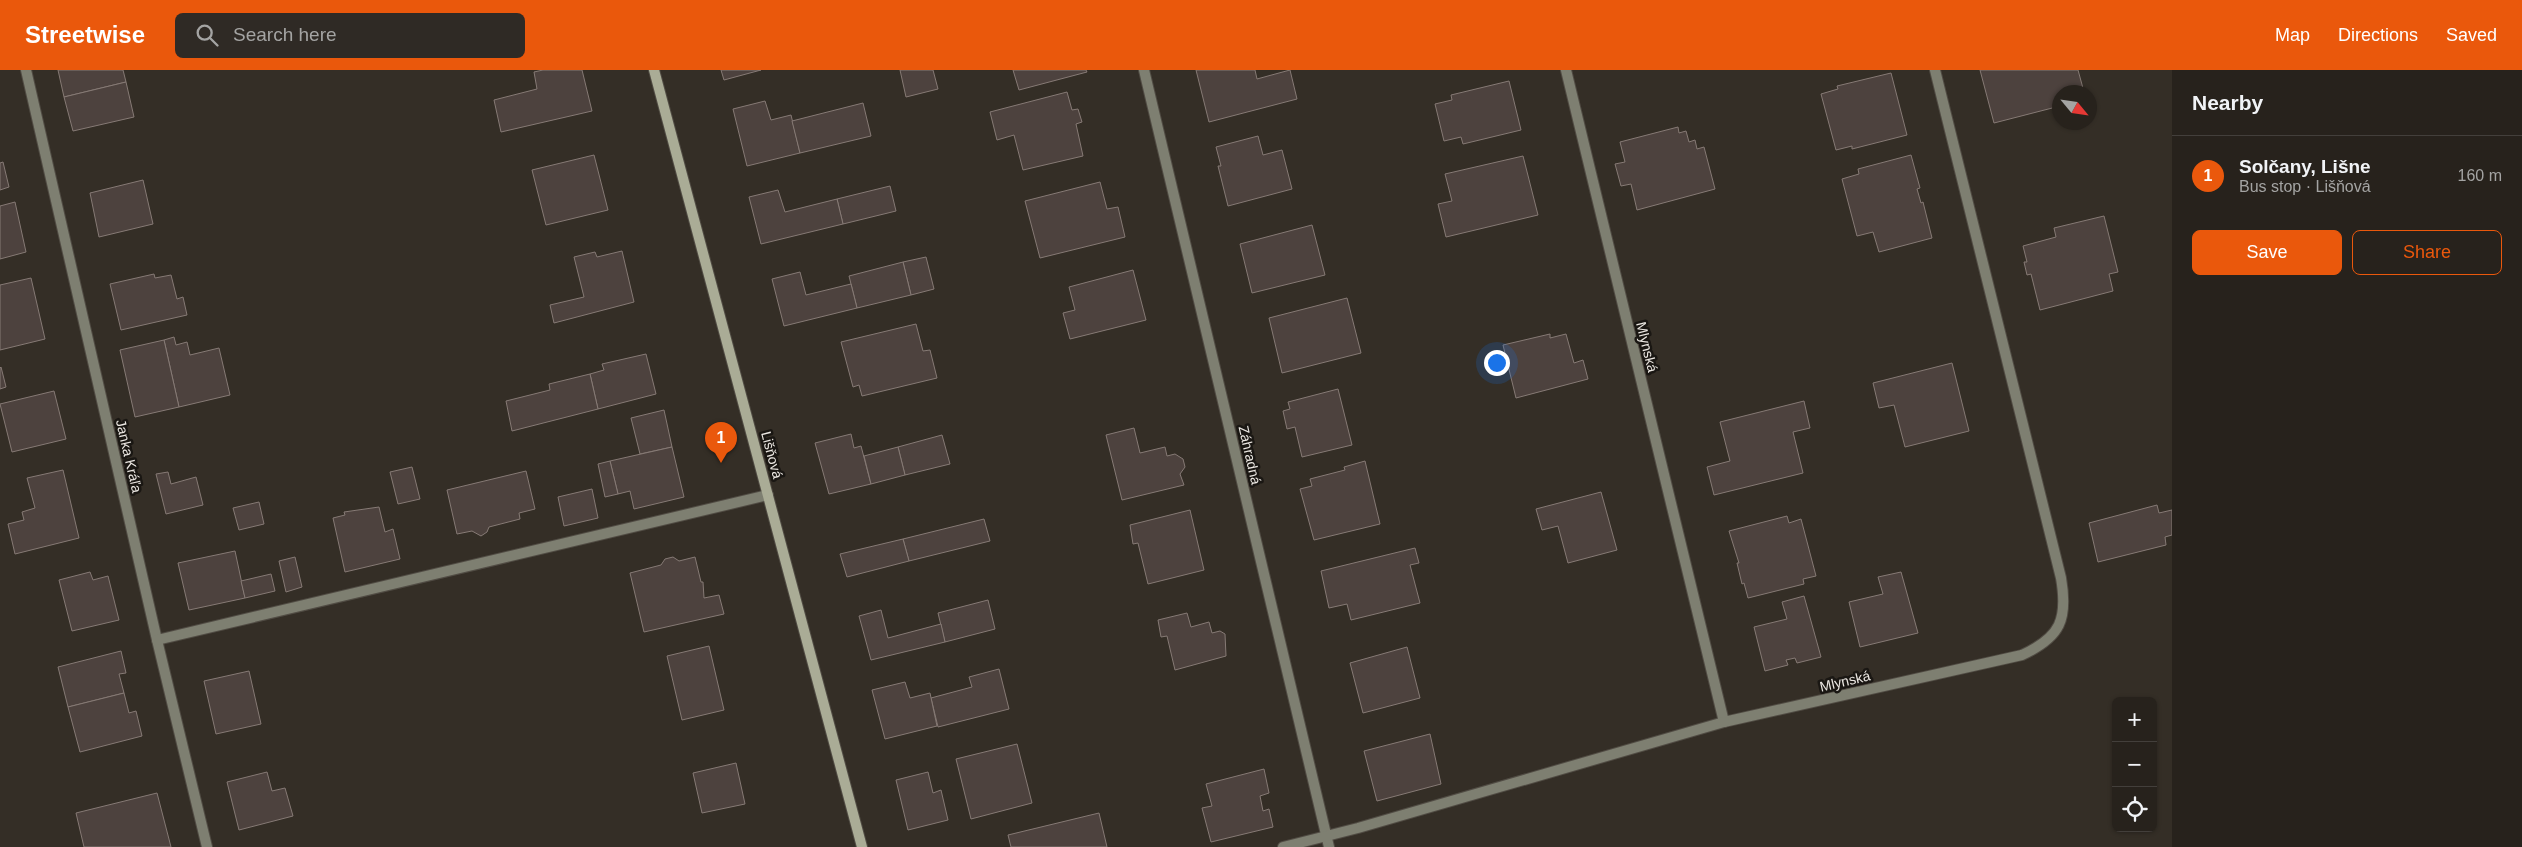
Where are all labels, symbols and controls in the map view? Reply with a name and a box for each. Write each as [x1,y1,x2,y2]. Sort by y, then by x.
search box [175,13,525,58]
text: Streetwise [25,21,145,48]
icon: search [193,21,221,49]
text: Search here [233,24,337,45]
text: Map [2275,25,2310,45]
text: Directions [2338,25,2418,45]
text: Saved [2446,25,2497,45]
north arrow [2052,85,2097,130]
text: Nearby [2192,91,2263,114]
text: Solčany, Lišne [2239,156,2371,177]
text: 1 [2204,167,2212,184]
text: 160 m [2458,167,2502,184]
text: Bus stop · Lišňová [2239,178,2371,195]
button: Save [2192,230,2342,275]
button: Share [2352,230,2502,275]
street label: Mlynská [1633,320,1661,374]
your location [1484,350,1510,376]
street label: Janka Kráľa [113,418,145,494]
pin: 1 [705,422,737,463]
street label: Záhradná [1235,424,1265,486]
street label: Lišňová [758,430,786,481]
street label: Mlynská [1818,667,1872,695]
map controls [2112,697,2157,832]
button: + [2112,697,2157,742]
button: − [2112,742,2157,787]
button: locate [2112,787,2157,832]

